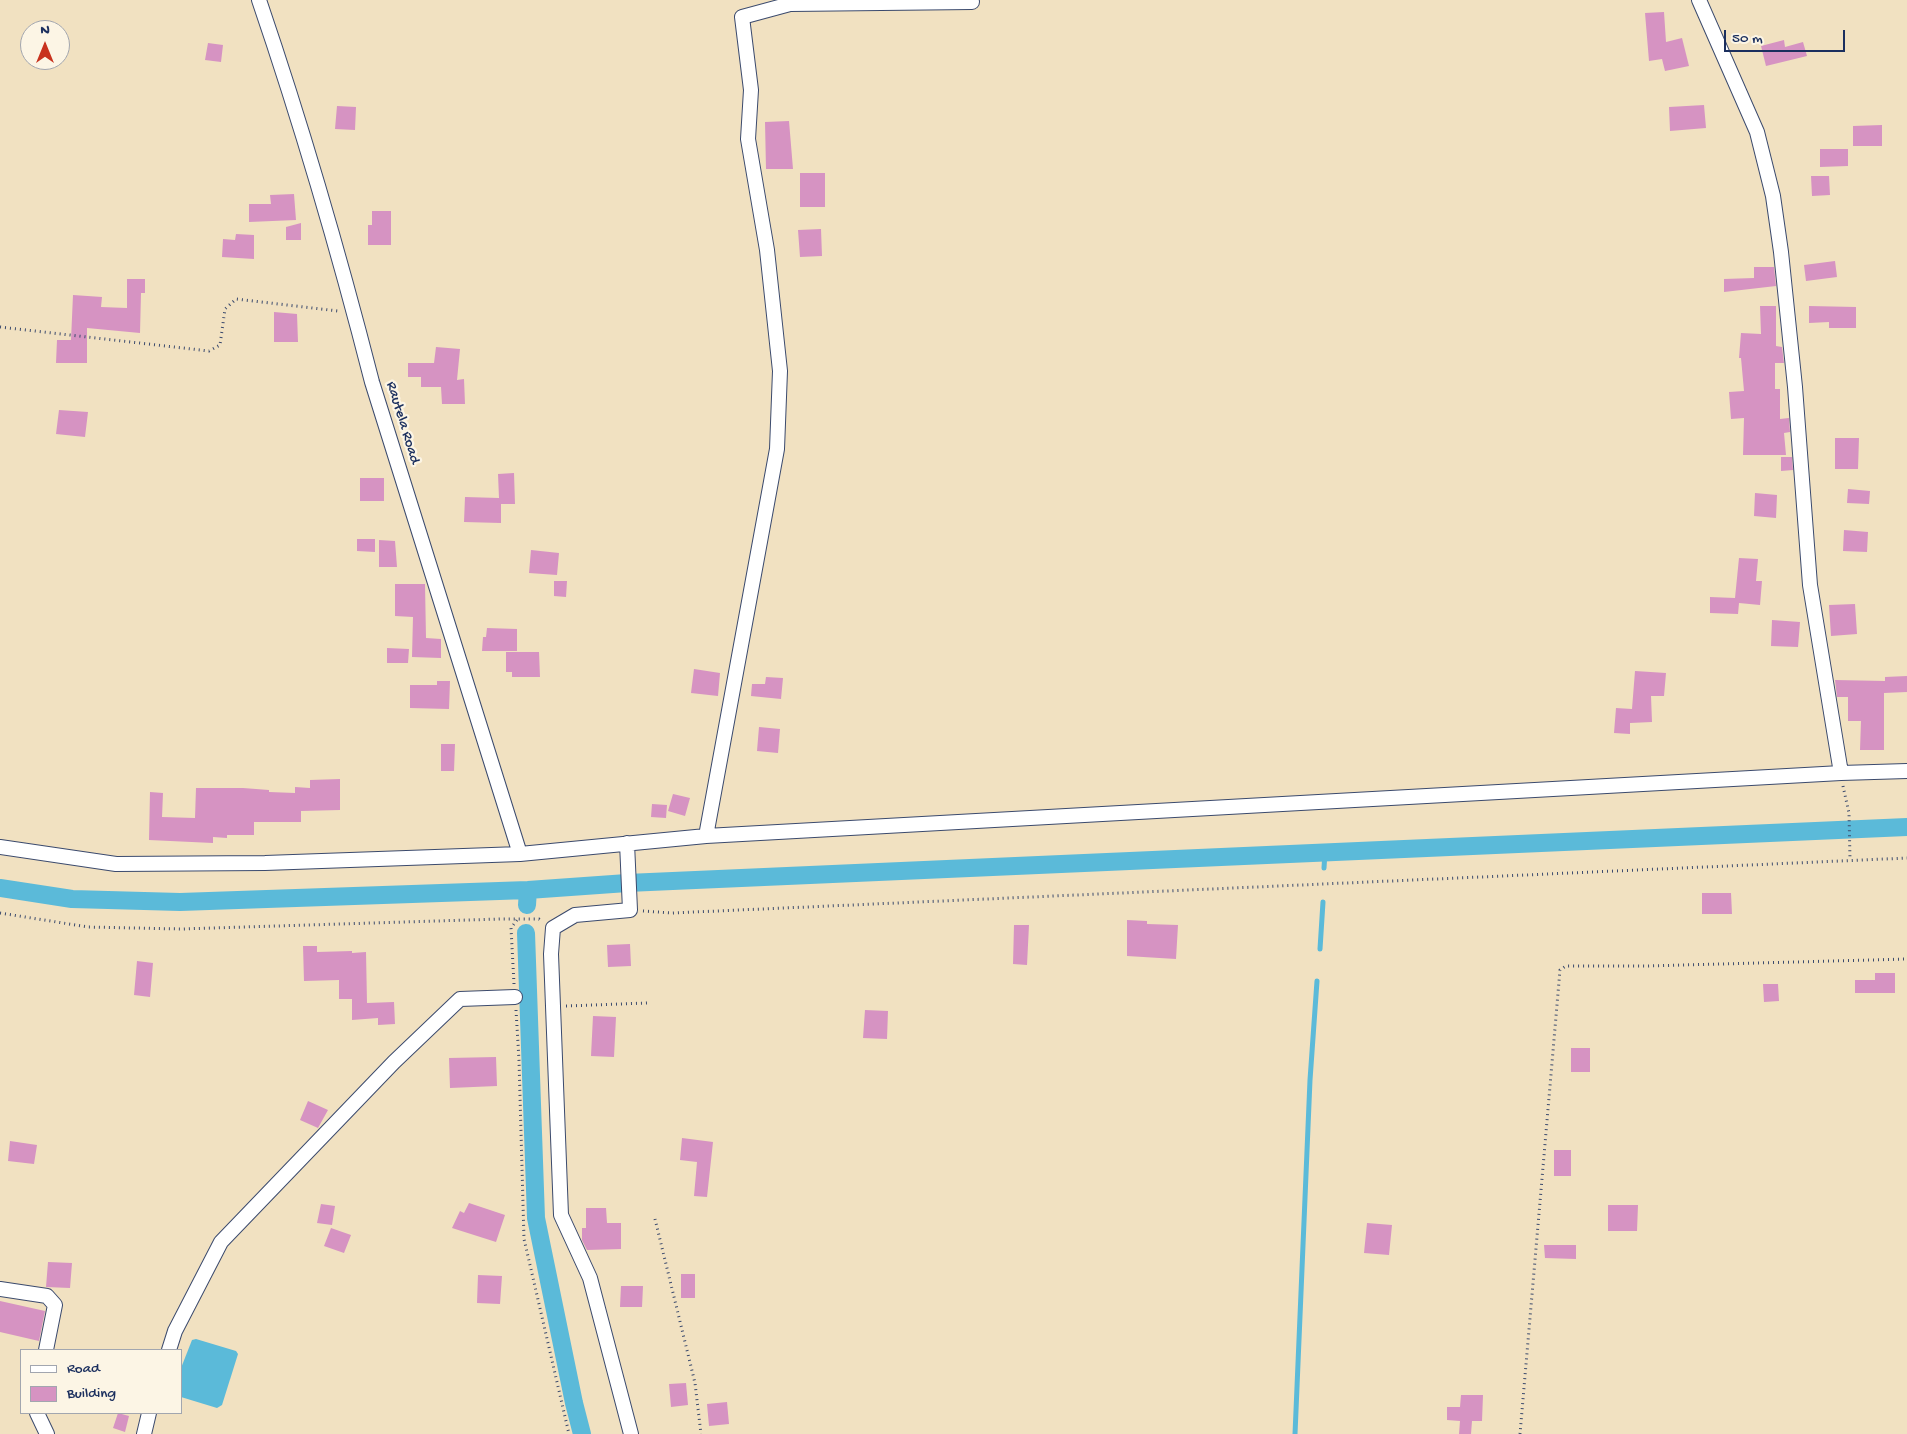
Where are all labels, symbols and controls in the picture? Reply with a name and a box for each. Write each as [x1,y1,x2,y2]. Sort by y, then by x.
north arrow [20,20,70,70]
scale bar [1727,20,1848,52]
text: N [40,22,50,39]
text: 50 m [1732,30,1763,48]
street label: Rautela Road [381,380,423,466]
legend [20,1349,182,1414]
text: Road [67,1360,100,1378]
text: Building [67,1385,116,1403]

